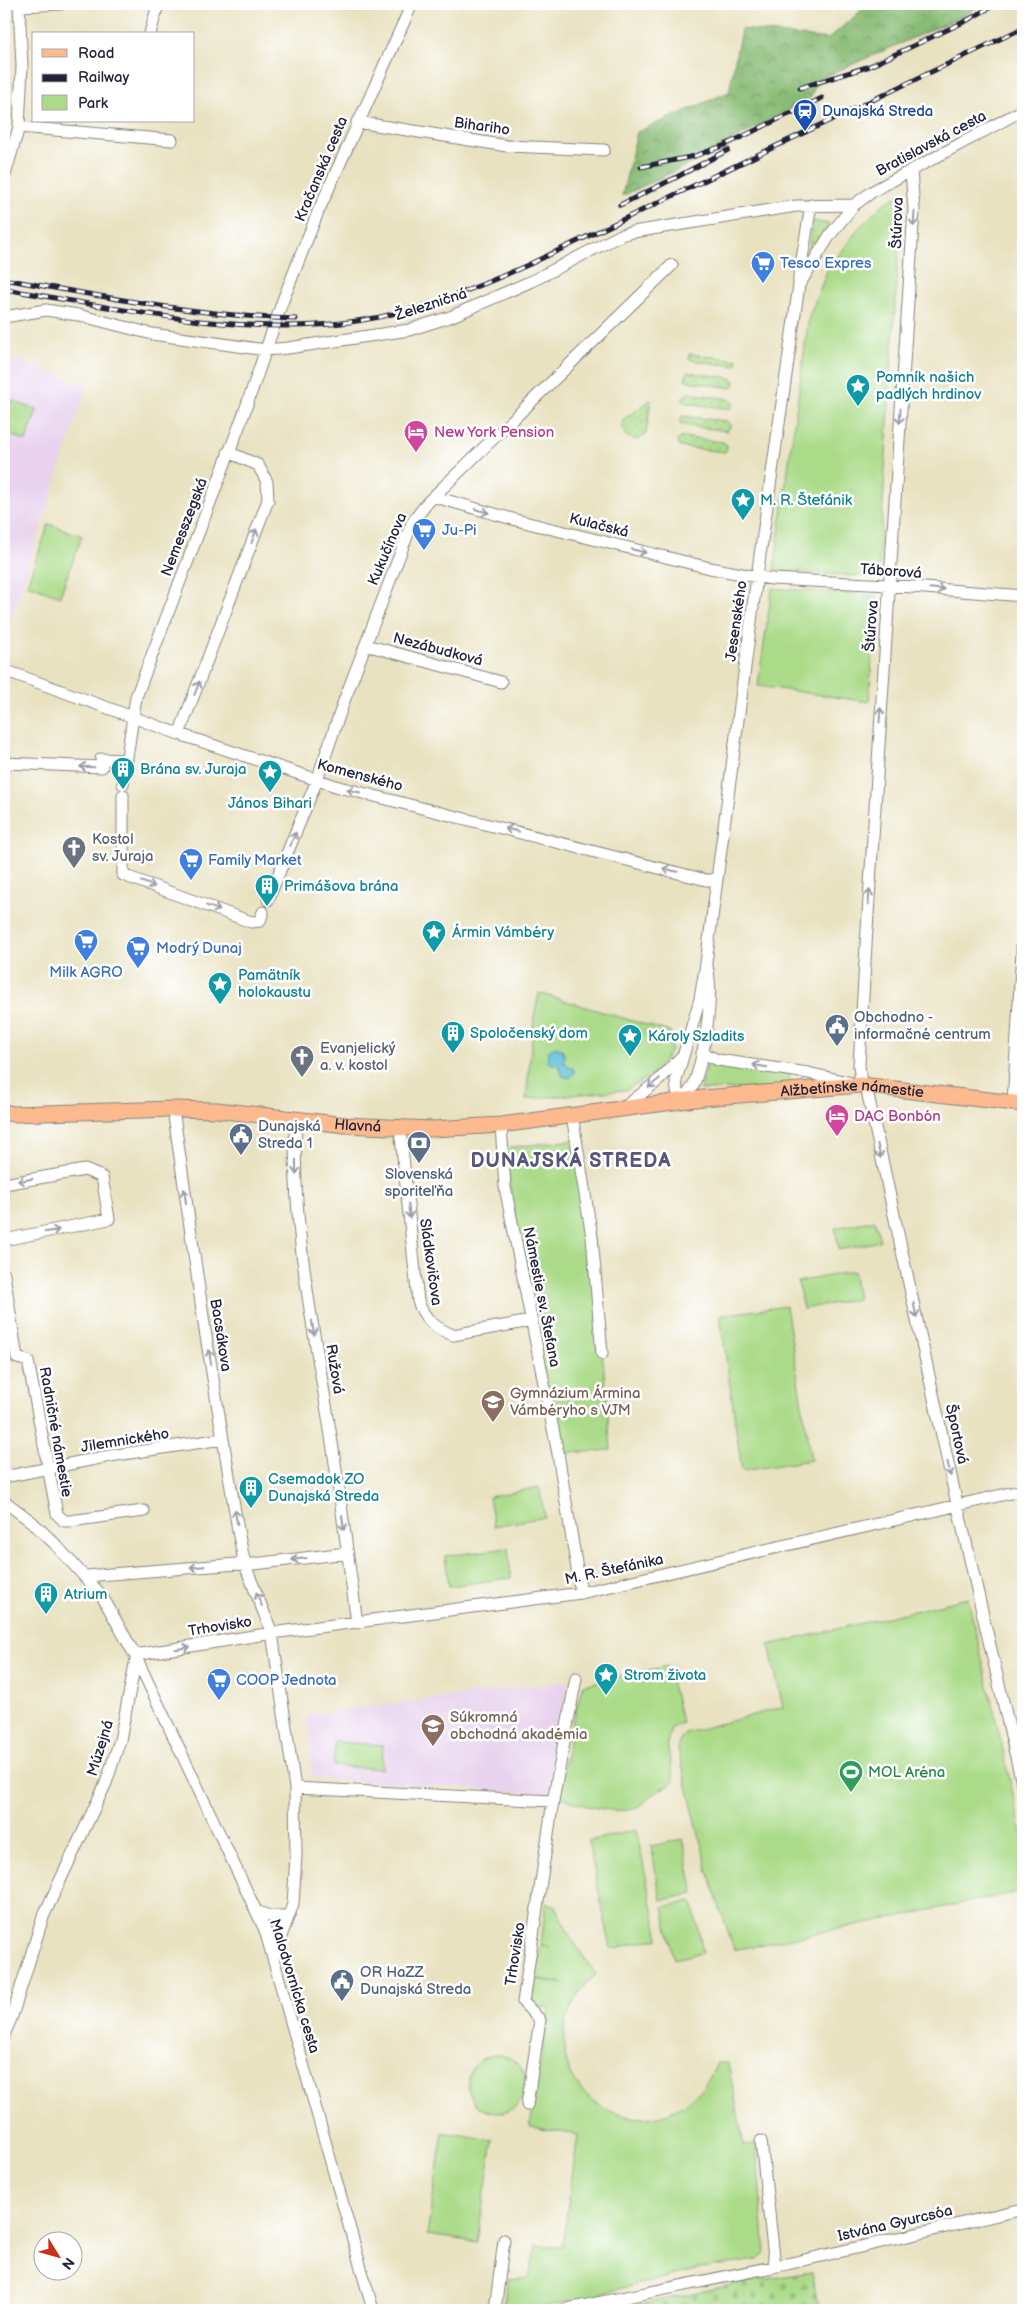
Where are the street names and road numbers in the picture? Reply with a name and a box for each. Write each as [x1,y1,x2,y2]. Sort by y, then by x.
street label: Bratislavská cesta [873,106,990,181]
street label: Bihariho [453,113,511,140]
street label: Kračanská cesta [291,114,352,225]
street label: Štúrova [887,197,908,249]
street label: Železničná [392,284,469,325]
street label: Nemesszegská [157,475,212,579]
street label: Kulačská [567,509,631,542]
street label: Kukučínova [364,510,411,589]
street label: Táborová [859,560,923,583]
street label: Jesenského [721,579,752,663]
street label: Štúrova [860,600,883,653]
street label: Nezábudková [391,628,485,671]
street label: Komenského [315,755,405,796]
street label: Alžbetínske námestie [780,1076,925,1102]
street label: Hlavná [333,1115,382,1137]
street label: Sládkovičova [415,1217,446,1307]
street label: Námestie sv. Štefana [519,1225,564,1369]
street label: Bacsákova [205,1297,236,1373]
street label: Ružová [321,1343,348,1395]
street label: Radničné námestie [35,1365,76,1499]
street label: Športová [941,1402,972,1466]
street label: Jilemnického [80,1424,171,1457]
street label: M. R. Štefánika [563,1550,665,1589]
street label: Trhovisko [187,1612,253,1641]
street label: Múzejná [83,1718,118,1778]
street label: Malodvornícka cesta [265,1917,324,2056]
street label: Trhovisko [501,1921,530,1987]
street label: Istvána Gyurcsóa [836,2201,954,2246]

